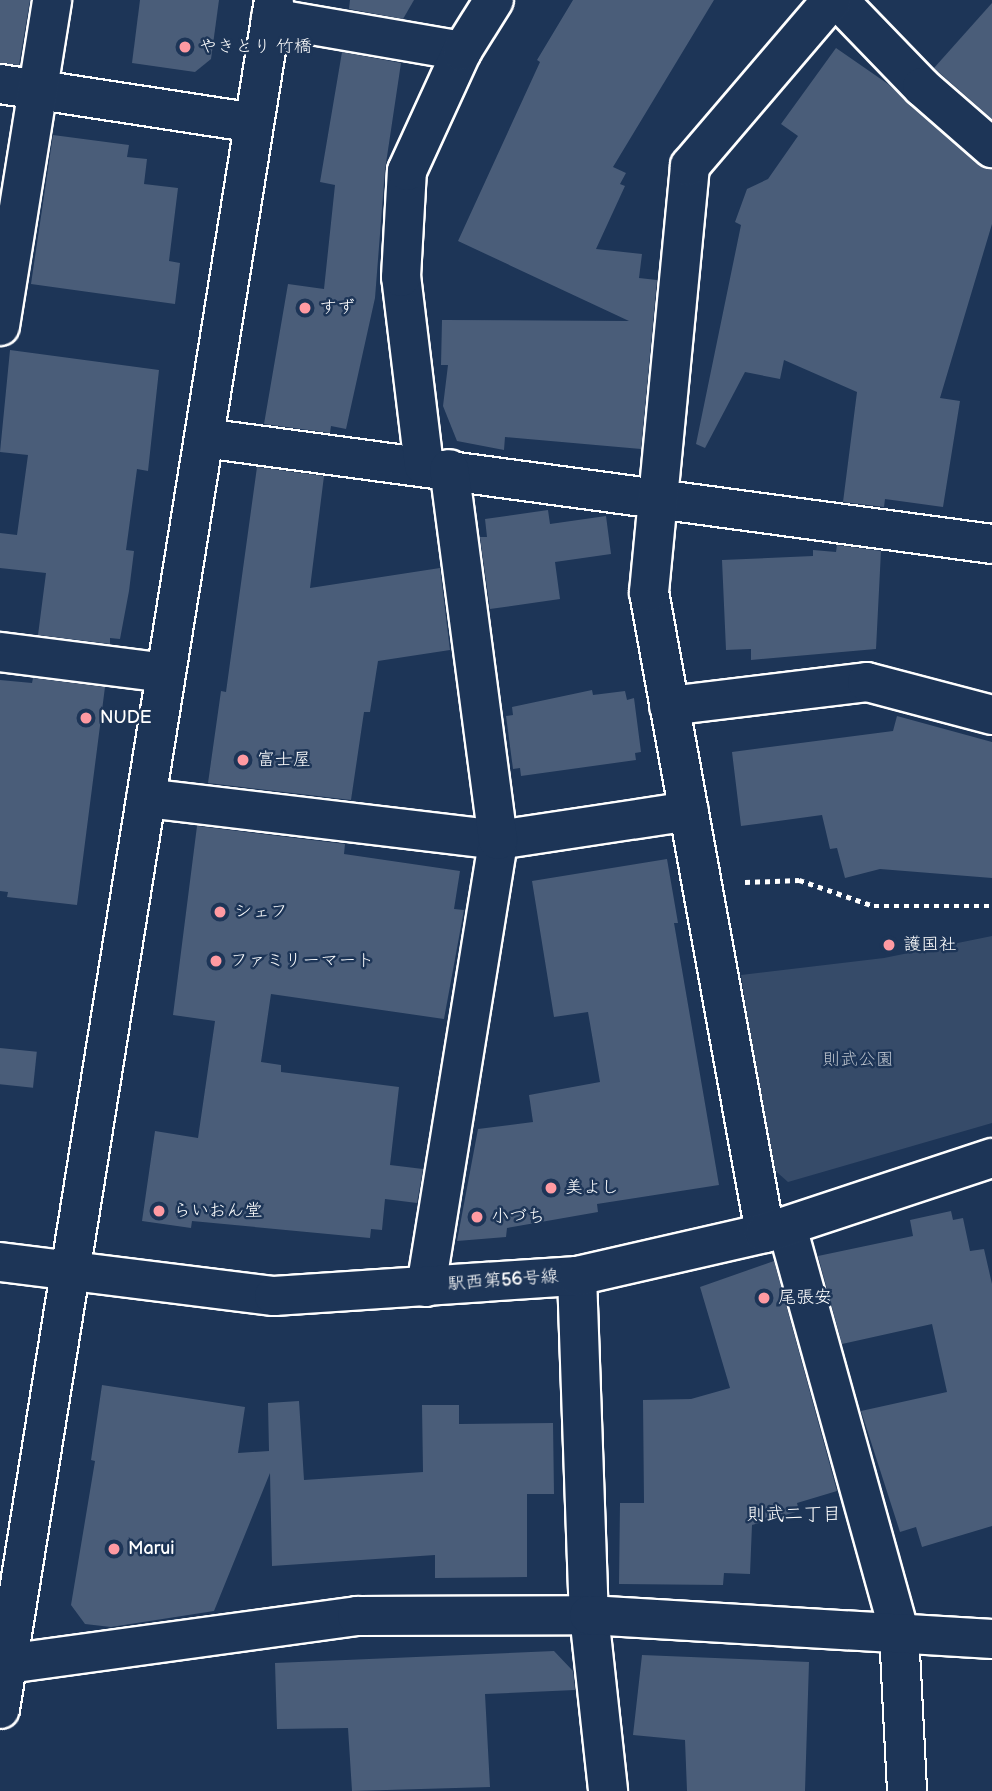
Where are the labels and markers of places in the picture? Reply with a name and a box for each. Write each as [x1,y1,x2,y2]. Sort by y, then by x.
place label: やきとり 竹橋 [199,36,312,58]
marker: やきとり 竹橋 [177,39,193,55]
place label: すず [319,297,355,319]
marker: すず [297,300,313,316]
place label: NUDE [100,707,152,729]
marker: NUDE [78,710,94,726]
place label: 富士屋 [257,749,311,771]
marker: 富士屋 [235,752,251,768]
place label: シェフ [234,901,288,923]
marker: シェフ [212,904,228,920]
place label: 護国社 [903,934,957,956]
marker: 護国社 [881,937,897,953]
place label: ファミリーマート [230,950,374,972]
marker: ファミリーマート [208,953,224,969]
place label: 美よし [565,1177,619,1199]
marker: 美よし [543,1180,559,1196]
place label: らいおん堂 [173,1200,263,1222]
marker: らいおん堂 [151,1203,167,1219]
place label: 小づち [491,1206,545,1228]
marker: 小づち [469,1209,485,1225]
place label: 尾張安 [778,1287,832,1309]
marker: 尾張安 [756,1290,772,1306]
place label: Marui [128,1538,174,1560]
marker: Marui [106,1541,122,1557]

